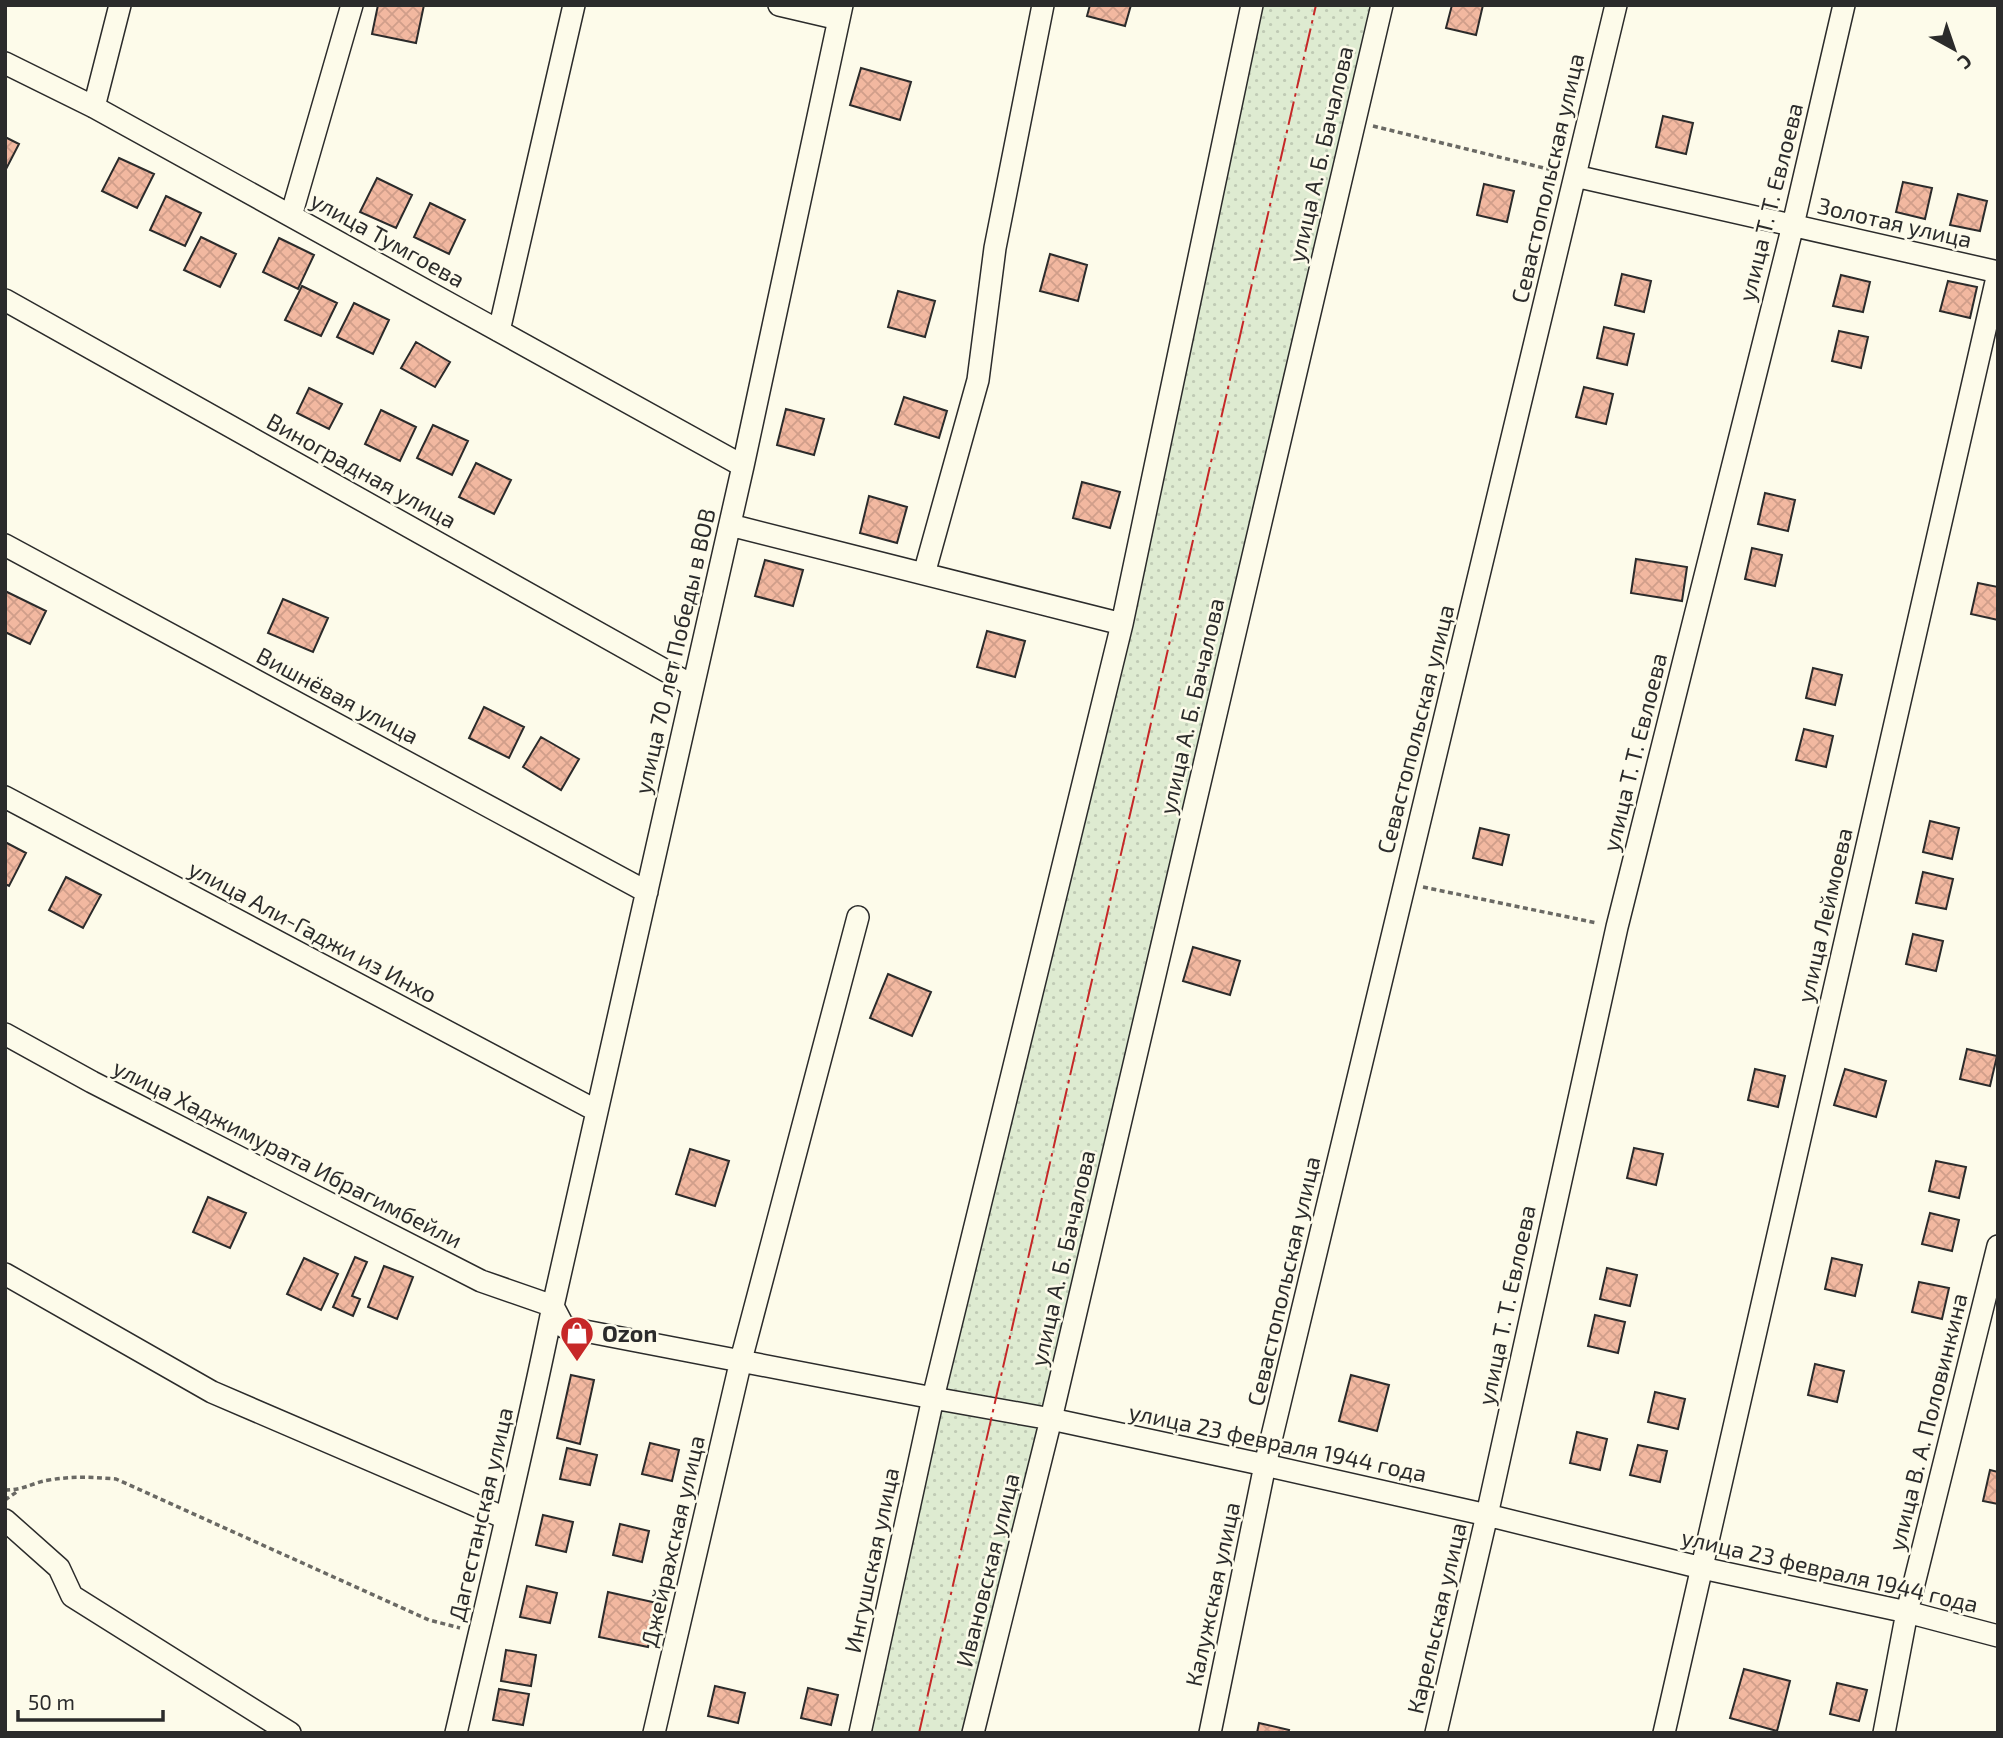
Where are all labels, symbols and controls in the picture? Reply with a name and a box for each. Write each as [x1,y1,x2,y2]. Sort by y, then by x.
north arrow [1919,14,1989,84]
street label: улица А. Б. Бачалова [1281,43,1359,265]
street label: Севастопольская улица [1505,50,1590,306]
text: С [1954,50,1977,75]
street label: улица Т. Т. Евлоева [1732,100,1809,305]
street label: улица Тумгоева [306,185,470,294]
street label: Золотая улица [1815,191,1975,254]
street label: Виноградная улица [262,406,462,535]
street label: улица 70 лет Победы в ВОВ [627,505,721,797]
street label: улица А. Б. Бачалова [1152,595,1230,817]
street label: Севастопольская улица [1371,602,1460,857]
street label: Вишнёвая улица [252,641,424,750]
street label: улица Т. Т. Евлоева [1596,650,1673,855]
street label: улица Леймоева [1790,825,1859,1005]
street label: улица Али-Гаджи из Инхо [184,854,442,1009]
street label: улица Хаджимурата Ибрагимбейли [108,1052,467,1254]
street label: улица А. Б. Бачалова [1023,1147,1101,1369]
street label: Севастопольская улица [1241,1153,1326,1409]
street label: улица Т. Т. Евлоева [1471,1202,1542,1408]
street label: улица В. А. Половинкина [1881,1290,1974,1554]
shop icon: Ozon [558,1314,596,1363]
place label: Ozon [602,1319,657,1347]
street label: улица 23 февраля 1944 года [1126,1397,1429,1488]
street label: Дагестанская улица [442,1404,519,1624]
street label: Джейрахская улица [634,1433,711,1650]
street label: Ингушская улица [838,1465,905,1656]
street label: Ивановская улица [949,1470,1026,1670]
street label: Калужская улица [1179,1499,1246,1689]
street label: Карельская улица [1400,1520,1473,1717]
street label: улица 23 февраля 1944 года [1679,1522,1981,1619]
scale bar [18,1678,163,1722]
text: 50 m [28,1689,75,1714]

